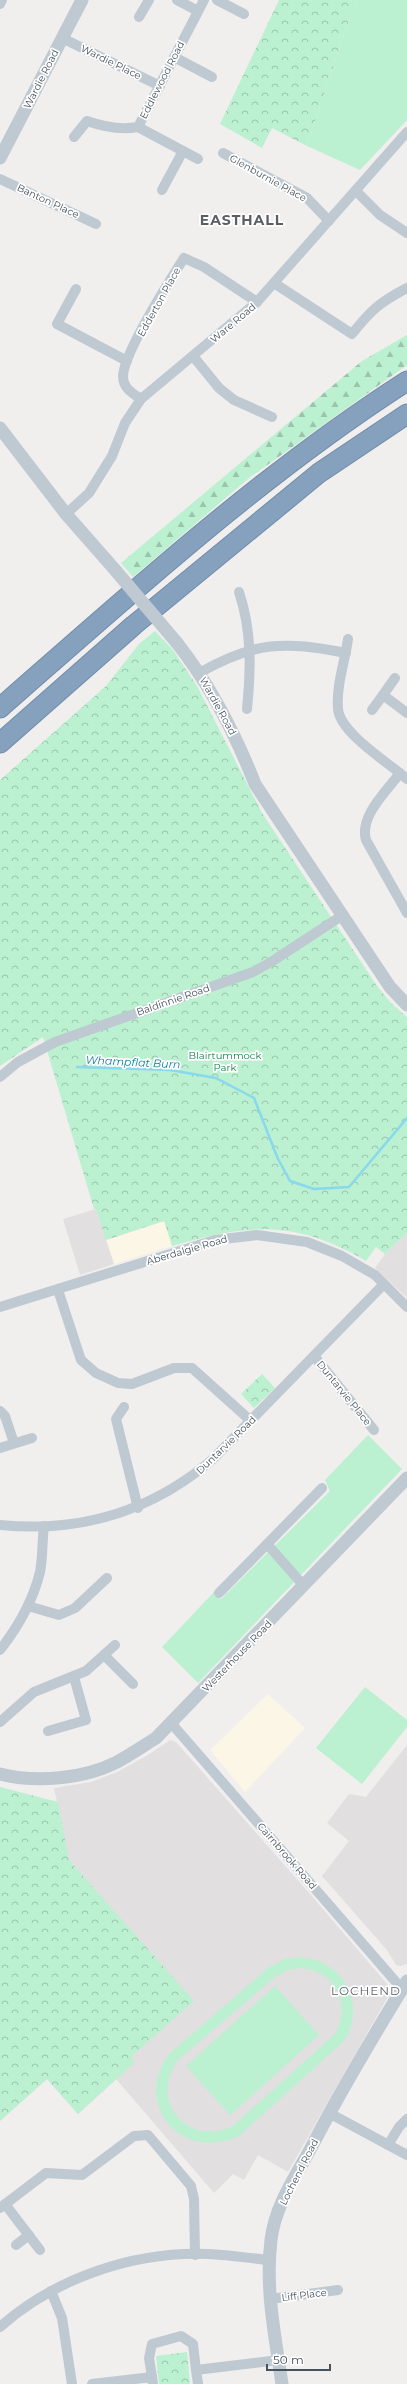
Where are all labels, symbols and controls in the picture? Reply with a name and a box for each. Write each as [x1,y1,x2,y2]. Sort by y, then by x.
street label: Eddlewood Road [137,39,187,121]
street label: Wardie Place [79,42,143,82]
street label: Wardie Road [21,47,61,111]
street label: Glenburnie Place [227,151,309,205]
street label: Banton Place [15,181,81,221]
district label: EASTHALL [200,211,284,229]
street label: Edderton Place [135,265,183,339]
street label: Ware Road [208,300,258,346]
street label: Wardie Road [197,675,239,737]
street label: Baldinnie Road [135,981,211,1019]
park label: Blairtummock Park [189,1049,261,1074]
water label: Whampflat Burn [85,1053,181,1071]
street label: Aberdalgie Road [145,1232,229,1268]
street label: Duntarvie Place [314,1358,374,1428]
street label: Duntarvie Road [193,1413,259,1477]
street label: Westerhouse Road [199,1617,275,1695]
street label: Cairnbrook Road [254,1820,320,1892]
district label: LOCHEND [331,1983,401,1998]
street label: Lochend Road [277,2137,321,2207]
street label: Liff Place [281,2286,327,2304]
scale bar [267,2346,330,2372]
text: 50 m [273,2352,304,2367]

